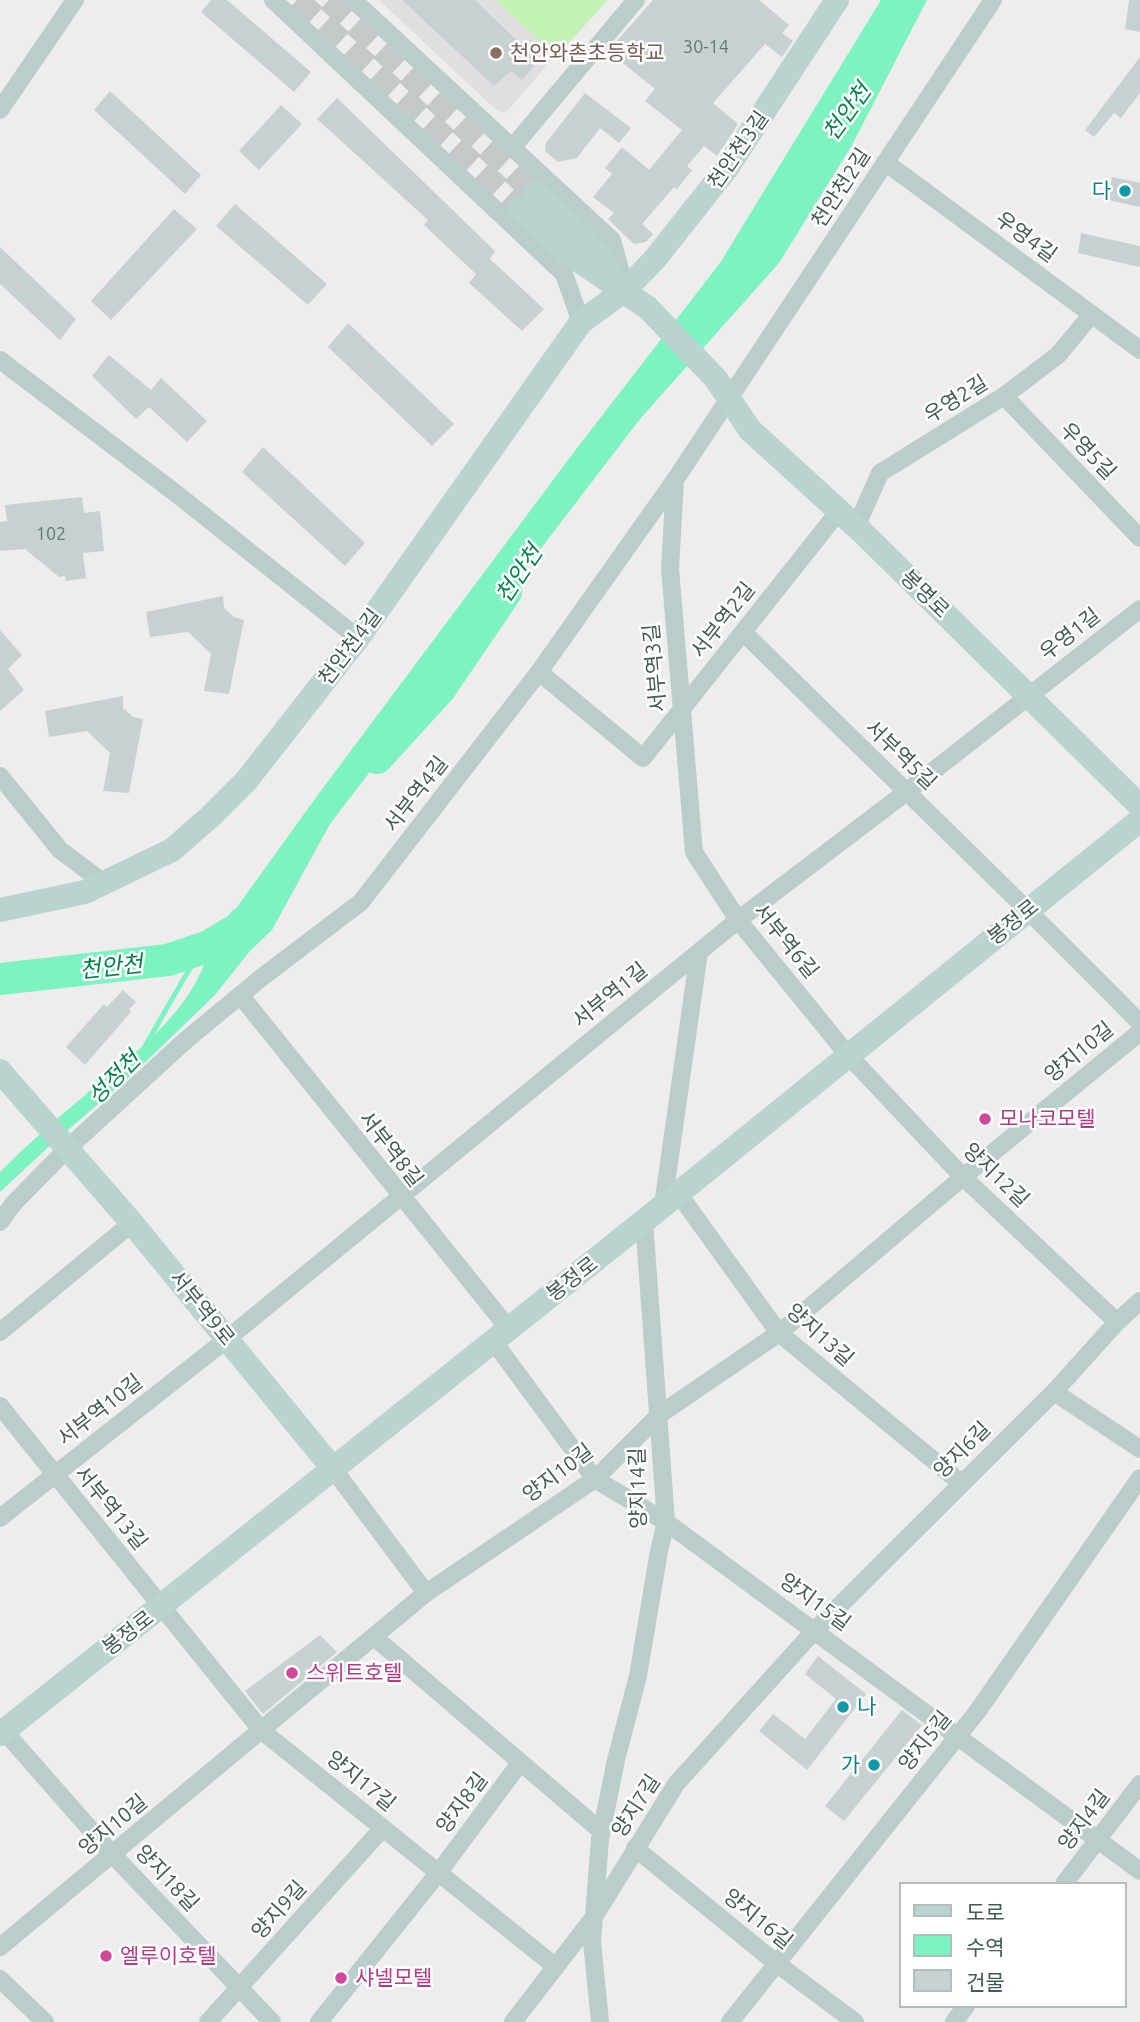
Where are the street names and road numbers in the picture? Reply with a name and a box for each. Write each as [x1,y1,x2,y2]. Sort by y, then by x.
street label: 천안천3길 [702,106,774,194]
street label: 천안천2길 [806,144,876,232]
street label: 우영4길 [990,206,1062,268]
street label: 우영2길 [920,370,992,428]
street label: 우영5길 [1055,417,1121,485]
street label: 봉명로 [895,565,955,623]
street label: 서부역2길 [686,577,760,663]
street label: 우영1길 [1035,603,1105,665]
street label: 천안천4길 [313,604,387,690]
street label: 서부역3길 [639,623,671,713]
street label: 서부역5길 [860,715,942,795]
street label: 서부역4길 [379,751,453,837]
street label: 봉정로 [983,894,1043,950]
street label: 서부역6길 [748,898,824,984]
street label: 서부역1길 [567,957,653,1033]
street label: 양지10길 [1039,1017,1119,1087]
street label: 서부역8길 [354,1106,428,1192]
street label: 양지12길 [958,1138,1034,1212]
street label: 봉정로 [541,1251,603,1307]
street label: 서부역9로 [164,1265,240,1351]
street label: 양지13길 [781,1298,859,1372]
street label: 서부역10길 [52,1369,148,1451]
street label: 양지6길 [928,1416,996,1484]
street label: 양지10길 [518,1438,598,1508]
street label: 양지14길 [625,1447,651,1529]
street label: 서부역13길 [69,1461,153,1555]
street label: 양지15길 [775,1568,855,1636]
street label: 봉정로 [97,1605,159,1661]
street label: 양지5길 [893,1706,957,1776]
street label: 양지17길 [321,1746,401,1816]
street label: 양지8길 [431,1768,493,1838]
street label: 양지7길 [606,1770,666,1842]
street label: 양지4길 [1053,1785,1115,1855]
street label: 양지10길 [74,1789,152,1861]
street label: 양지18길 [130,1840,204,1916]
street label: 양지9길 [246,1876,312,1944]
street label: 양지16길 [718,1884,798,1954]

